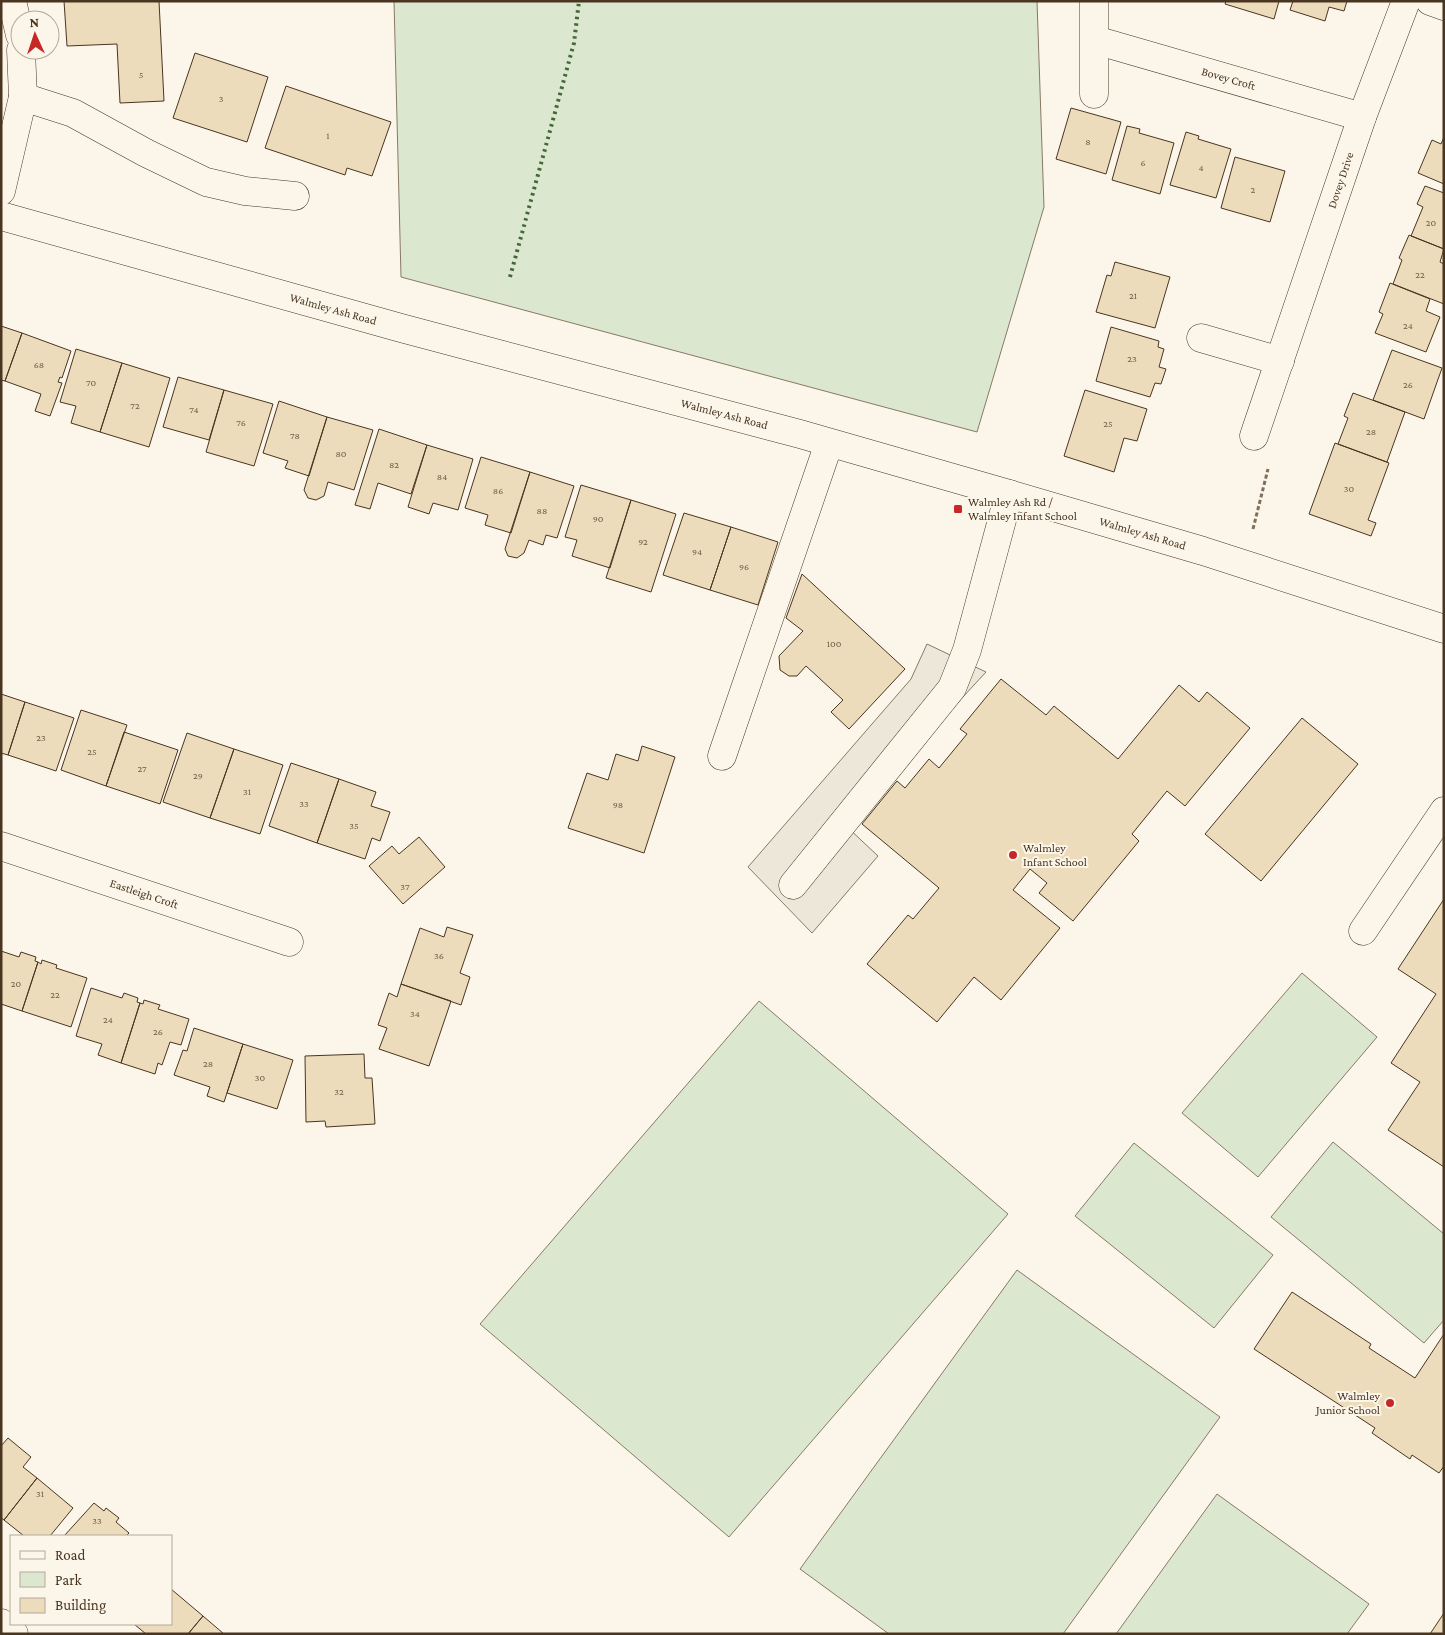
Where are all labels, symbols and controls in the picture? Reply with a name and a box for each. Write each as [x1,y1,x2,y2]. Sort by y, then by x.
north arrow [10,10,60,60]
text: N [29,14,40,30]
street label: Bovey Croft [1200,64,1258,93]
house number: 5 [139,69,144,80]
house number: 3 [219,93,224,104]
house number: 1 [326,130,330,141]
house number: 8 [1085,136,1091,147]
street label: Dovey Drive [1325,150,1357,210]
house number: 6 [1140,157,1146,168]
house number: 4 [1198,162,1204,173]
house number: 2 [1251,184,1256,195]
house number: 20 [1426,217,1437,228]
house number: 22 [1415,269,1425,280]
street label: Walmley Ash Road [288,290,379,328]
house number: 21 [1129,290,1137,301]
house number: 24 [1403,320,1413,331]
house number: 23 [1127,353,1137,364]
house number: 68 [34,359,44,370]
house number: 70 [86,377,96,388]
house number: 26 [1403,379,1413,390]
street label: Walmley Ash Road [679,396,770,432]
house number: 72 [130,400,140,411]
house number: 74 [189,404,199,415]
house number: 76 [236,417,246,428]
house number: 25 [1103,418,1113,429]
house number: 28 [1366,426,1376,437]
house number: 78 [290,430,300,441]
house number: 80 [335,448,347,459]
house number: 82 [389,459,399,470]
house number: 84 [437,471,447,482]
house number: 30 [1344,483,1355,494]
house number: 86 [493,485,503,496]
place label: Walmley Ash Rd / Walmley Infant School [968,495,1077,523]
marker: Walmley Ash Rd / Walmley Infant School [952,503,964,515]
house number: 88 [537,505,547,516]
house number: 90 [593,513,604,524]
street label: Walmley Ash Road [1098,514,1188,553]
house number: 92 [638,536,648,547]
house number: 94 [692,546,702,557]
house number: 96 [739,561,749,572]
house number: 100 [827,638,842,649]
house number: 23 [36,732,46,743]
house number: 25 [87,746,97,757]
house number: 27 [137,763,147,774]
house number: 29 [193,770,203,781]
house number: 31 [243,786,251,797]
house number: 33 [299,798,309,809]
house number: 98 [613,799,623,810]
house number: 35 [349,820,359,831]
place label: Walmley Infant School [1023,841,1087,869]
marker: Walmley Infant School [1007,849,1019,861]
street label: Eastleigh Croft [108,876,181,912]
house number: 37 [400,881,410,892]
house number: 36 [434,950,444,961]
house number: 20 [11,978,22,989]
house number: 22 [50,989,60,1000]
house number: 34 [410,1008,420,1019]
house number: 24 [103,1014,113,1025]
house number: 26 [153,1026,163,1037]
house number: 28 [203,1058,213,1069]
house number: 30 [255,1072,266,1083]
house number: 32 [334,1086,344,1097]
place label: Walmley Junior School [1315,1389,1380,1417]
marker: Walmley Junior School [1384,1397,1396,1409]
house number: 31 [36,1488,44,1499]
house number: 33 [92,1515,102,1526]
legend [10,1535,172,1625]
text: Road [55,1547,86,1563]
text: Park [55,1572,82,1588]
text: Building [55,1597,106,1614]

